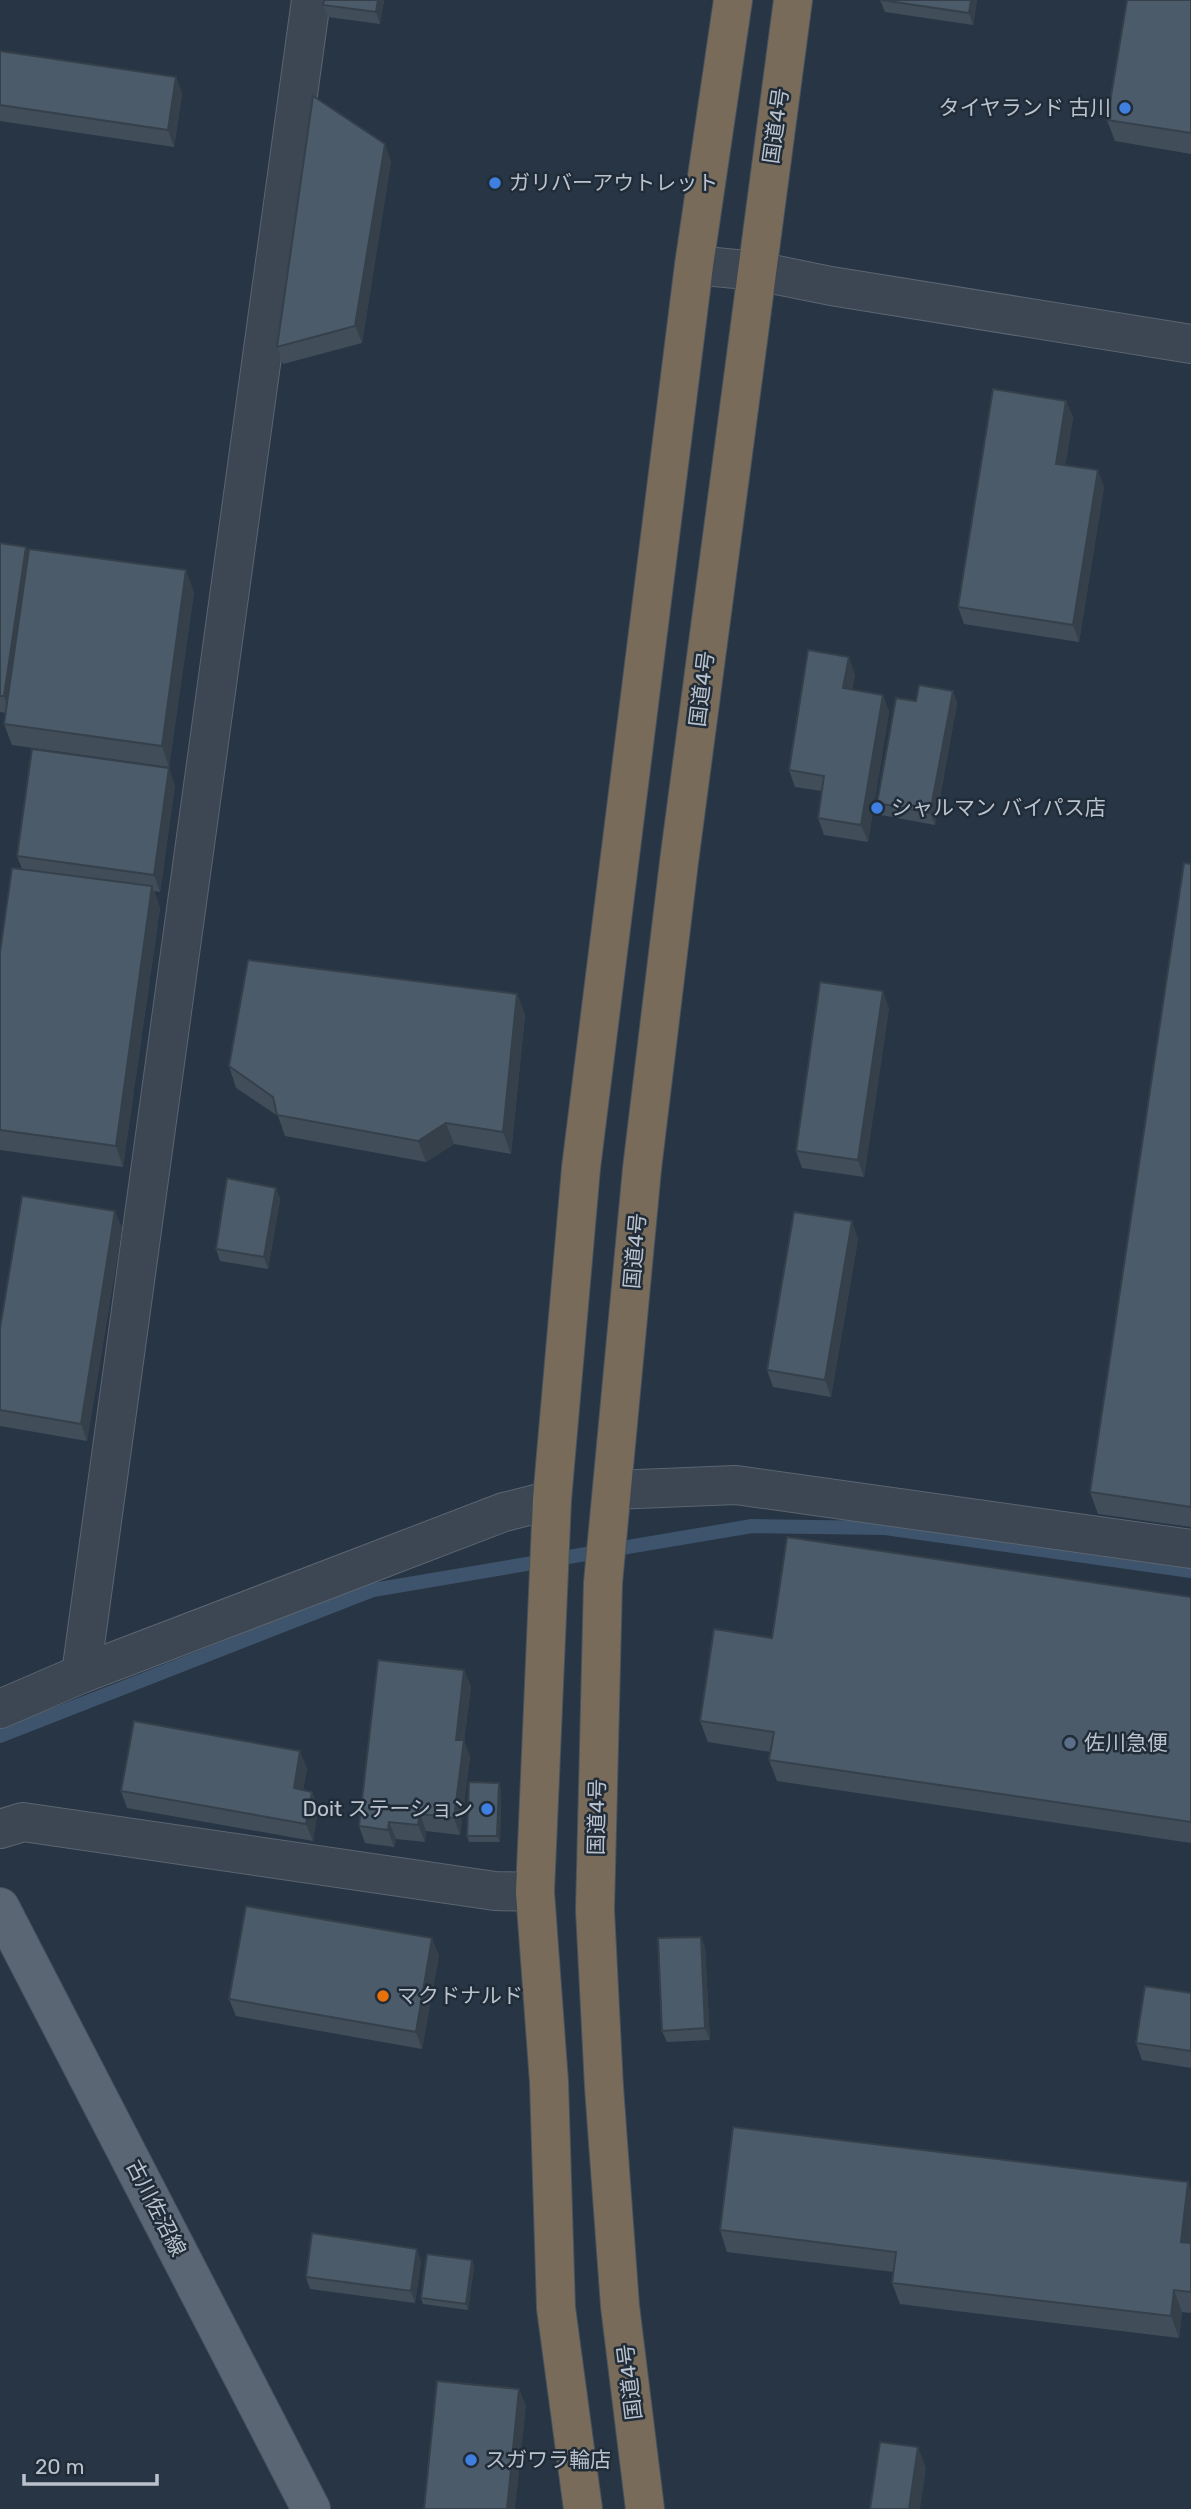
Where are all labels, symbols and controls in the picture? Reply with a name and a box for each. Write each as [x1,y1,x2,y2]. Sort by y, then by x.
street label: 国道4号 [758,87,793,165]
place label: タイヤランド 古川 [938,95,1111,120]
marker: タイヤランド 古川 [1117,100,1133,116]
place label: ガリバーアウトレット [509,170,718,195]
marker: ガリバーアウトレット [487,175,503,191]
street label: 国道4号 [684,650,719,728]
place label: シャルマン バイパス店 [891,795,1106,820]
marker: シャルマン バイパス店 [869,800,885,816]
street label: 国道4号 [619,1212,650,1290]
place label: 佐川急便 [1084,1730,1168,1755]
marker: 佐川急便 [1062,1735,1078,1751]
street label: 国道4号 [583,1779,610,1855]
place label: Doit ステーション [302,1796,473,1821]
marker: Doit ステーション [479,1801,495,1817]
place label: マクドナルド [397,1983,523,2008]
marker: マクドナルド [375,1988,391,2004]
street label: 古川佐沼線 [121,2155,191,2260]
street label: 国道4号 [612,2343,647,2421]
scale bar [24,2442,158,2486]
place label: スガワラ輪店 [485,2447,611,2472]
marker: スガワラ輪店 [463,2452,479,2468]
text: 20 m [35,2454,84,2479]

